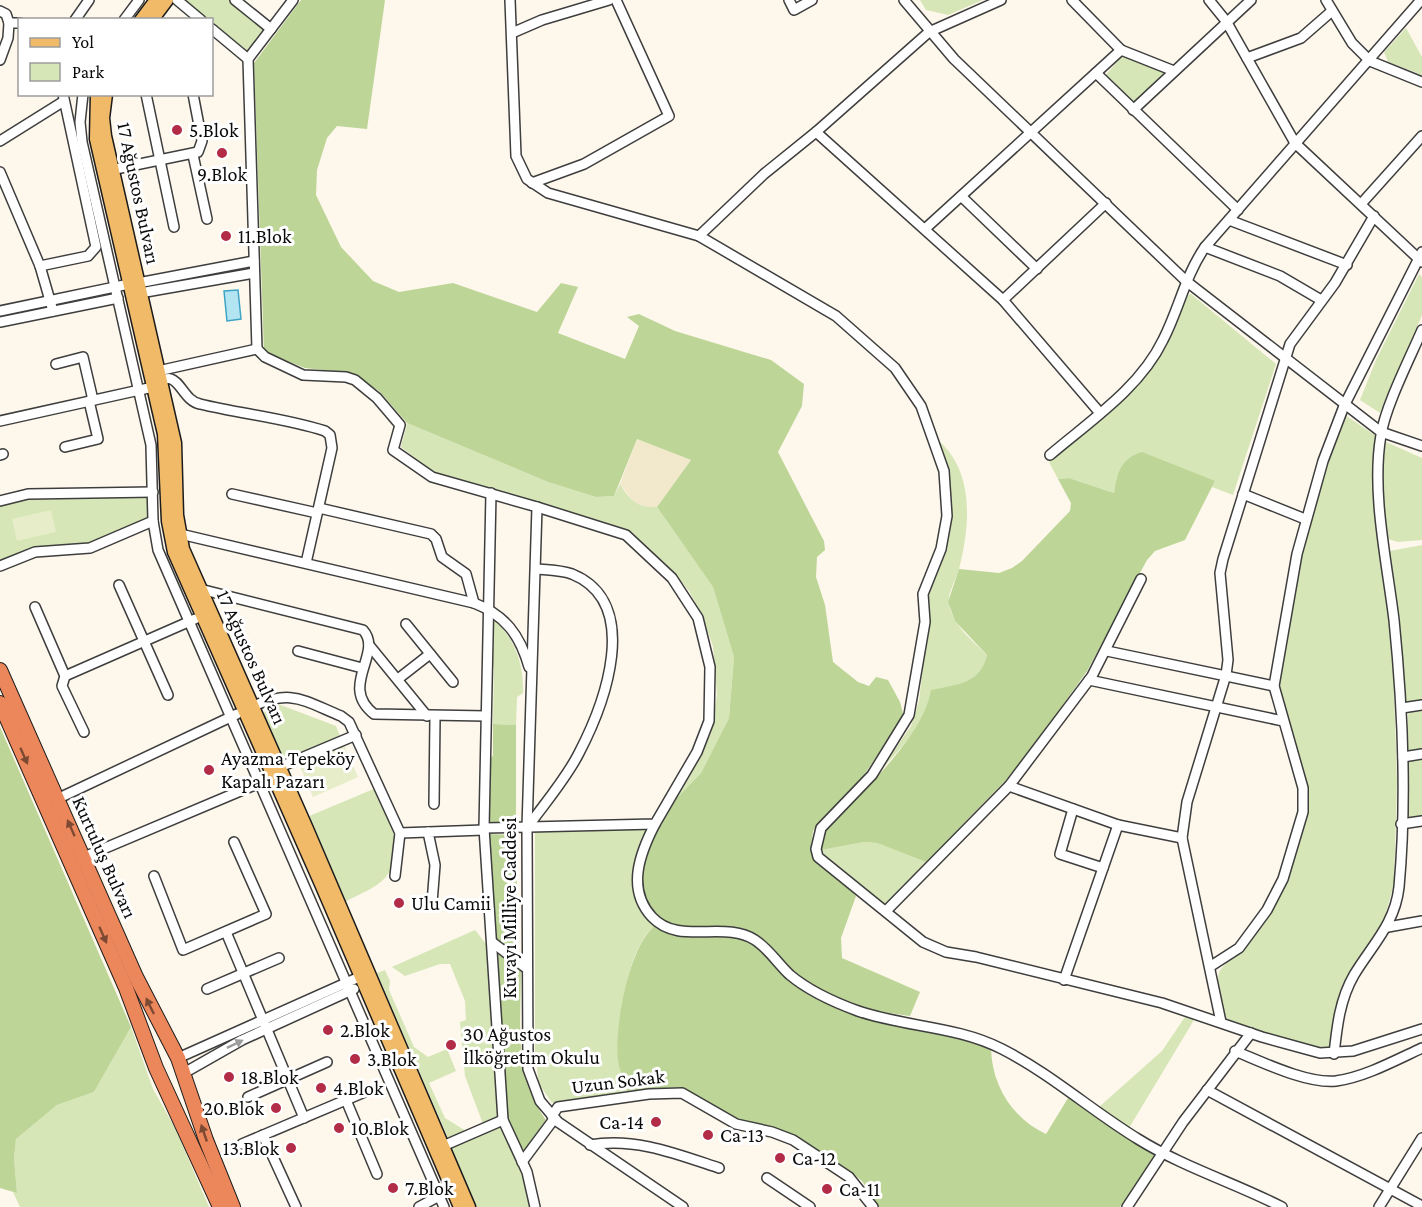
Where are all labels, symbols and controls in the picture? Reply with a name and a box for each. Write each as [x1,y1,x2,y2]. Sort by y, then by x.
legend [18,18,213,96]
text: Yol [72,32,94,52]
text: Park [72,62,104,82]
place label: 5.Blok [189,119,239,141]
street label: 17 Ağustos Bulvarı [112,120,165,266]
marker: 5.Blok [170,123,184,137]
marker: 9.Blok [215,146,229,160]
place label: 9.Blok [197,163,247,185]
place label: 11.Blok [238,225,292,247]
marker: 11.Blok [219,229,233,243]
street label: 17 Ağustos Bulvarı [212,587,291,728]
place label: Ayazma Tepeköy Kapalı Pazarı [221,747,355,793]
one-way arrow [19,748,28,765]
marker: Ayazma Tepeköy Kapalı Pazarı [202,763,216,777]
street label: Kurtuluş Bulvarı [67,793,142,922]
street label: Kuvayı Milliye Caddesi [498,817,521,999]
one-way arrow [66,819,76,837]
place label: Ulu Camii [411,892,491,914]
marker: Ulu Camii [392,896,406,910]
one-way arrow [98,926,108,944]
one-way arrow [146,998,155,1015]
place label: 2.Blok [340,1019,390,1041]
marker: 2.Blok [321,1023,335,1037]
place label: 30 Ağustos İlköğretim Okulu [463,1023,600,1069]
marker: 30 Ağustos İlköğretim Okulu [444,1038,458,1052]
one-way arrow [226,1039,244,1049]
place label: 3.Blok [367,1048,417,1070]
marker: 3.Blok [348,1052,362,1066]
street label: Uzun Sokak [570,1064,666,1098]
place label: 18.Blok [241,1066,299,1088]
marker: 18.Blok [222,1070,236,1084]
place label: 4.Blok [333,1077,384,1099]
marker: 4.Blok [314,1081,328,1095]
place label: 20.Blok [203,1097,264,1119]
marker: 20.Blok [269,1101,283,1115]
place label: Ca-14 [599,1111,644,1133]
marker: Ca-14 [649,1115,663,1129]
place label: 10.Blok [351,1117,409,1139]
marker: 10.Blok [332,1121,346,1135]
one-way arrow [198,1124,208,1142]
place label: Ca-13 [720,1124,764,1146]
marker: Ca-13 [701,1128,715,1142]
place label: 13.Blok [223,1137,279,1159]
marker: 13.Blok [284,1141,298,1155]
place label: Ca-12 [792,1147,836,1169]
marker: Ca-12 [773,1151,787,1165]
place label: 7.Blok [405,1177,454,1199]
place label: Ca-11 [839,1178,880,1200]
marker: 7.Blok [386,1181,400,1195]
marker: Ca-11 [820,1182,834,1196]

